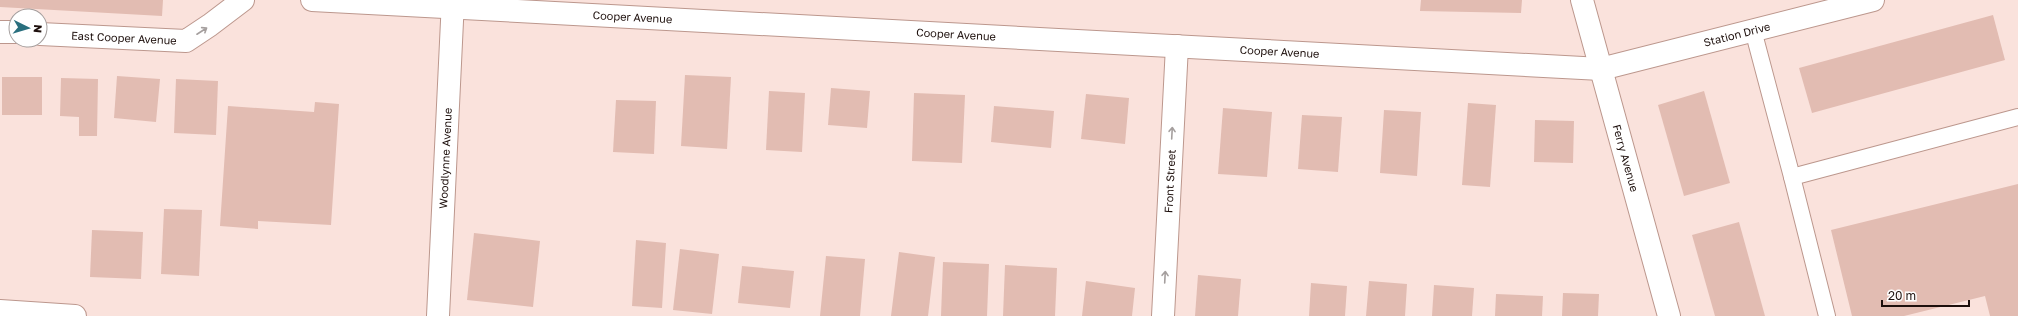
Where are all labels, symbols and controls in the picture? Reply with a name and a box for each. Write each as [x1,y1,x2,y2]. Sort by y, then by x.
north arrow [8,8,48,48]
street label: Cooper Avenue [592,8,673,25]
street label: Station Drive [1702,19,1771,49]
text: N [32,24,45,34]
street label: Cooper Avenue [916,25,996,43]
one-way arrow [196,26,208,34]
street label: East Cooper Avenue [71,29,177,47]
street label: Cooper Avenue [1239,43,1320,60]
street label: Woodlynne Avenue [436,107,454,209]
street label: Ferry Avenue [1611,123,1642,193]
one-way arrow [1169,127,1176,140]
street label: Front Street [1161,149,1178,213]
one-way arrow [1161,271,1168,284]
scale bar [1882,282,1969,308]
text: 20 m [1888,288,1916,303]

